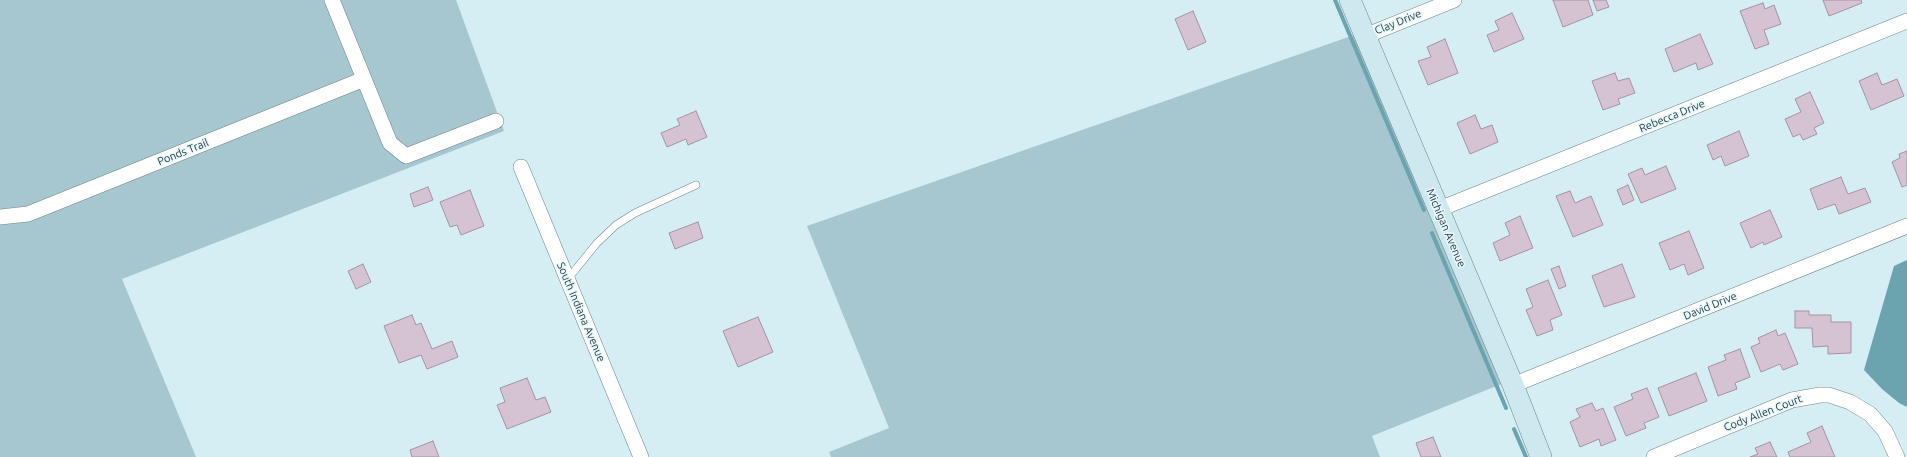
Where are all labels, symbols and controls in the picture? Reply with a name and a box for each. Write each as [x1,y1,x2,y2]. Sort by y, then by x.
street label: Clay Drive [1373,7,1423,37]
street label: Rebecca Drive [1637,97,1707,135]
street label: Ponds Trail [155,136,211,168]
street label: Michigan Avenue [1423,187,1469,269]
street label: South Indiana Avenue [554,260,608,364]
street label: David Drive [1681,289,1739,323]
street label: Cody Allen Court [1722,392,1804,434]

